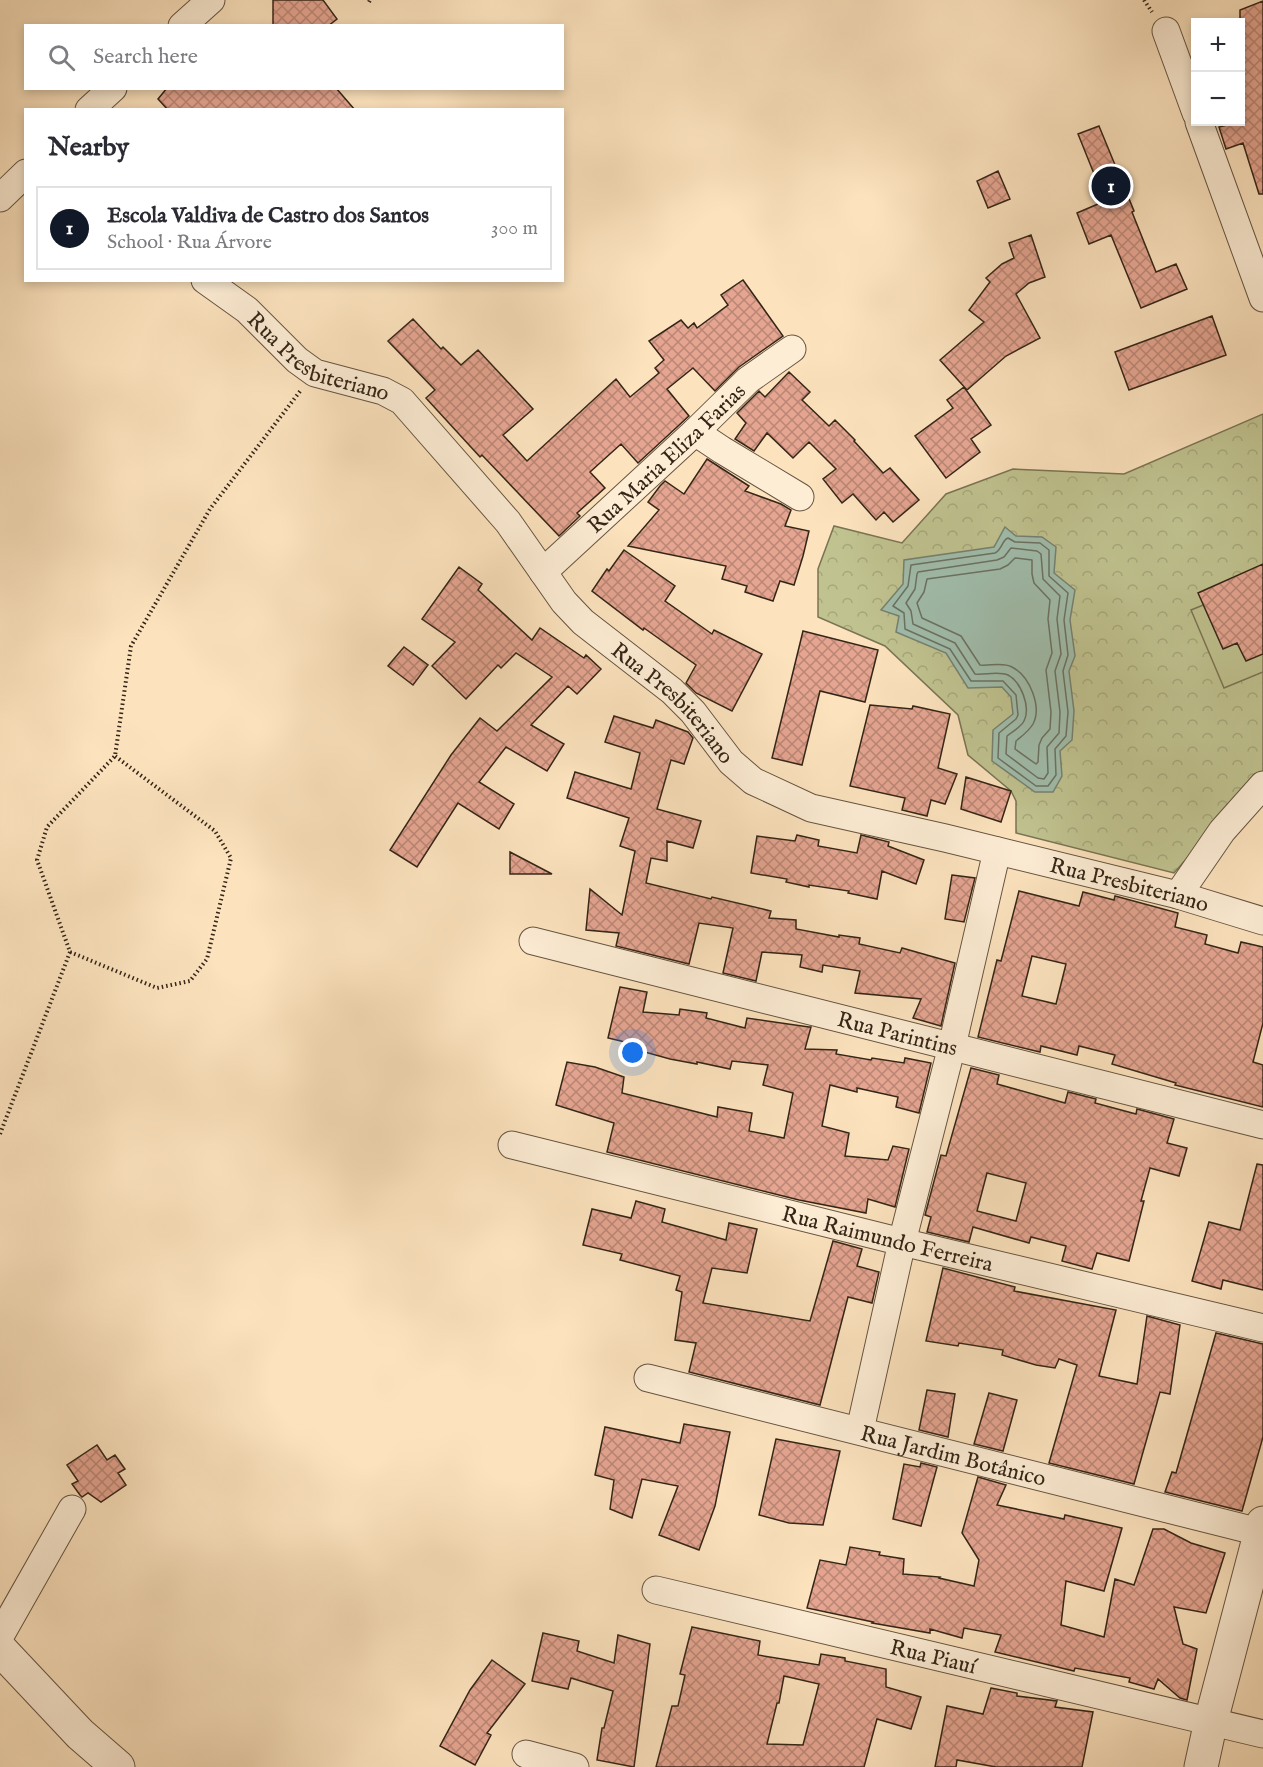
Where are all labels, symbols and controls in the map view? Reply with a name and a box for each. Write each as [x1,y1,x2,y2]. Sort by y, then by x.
map controls [1191,18,1245,126]
button: + [1191,18,1245,72]
search box [24,24,564,90]
icon: search [45,41,78,74]
text: Search here [93,43,198,71]
button: − [1191,72,1245,126]
text: Nearby [48,131,129,164]
pin: 1 [1092,164,1130,208]
text: Escola Valdiva de Castro dos Santos [107,202,429,230]
text: 1 [66,216,73,241]
text: 300 m [491,216,538,241]
text: School · Rua Árvore [107,230,272,255]
street label: Rua Presbiteriano [240,306,395,408]
street label: Rua Maria Eliza Farias [582,378,752,540]
street label: Rua Presbiteriano [605,637,739,770]
street label: Rua Presbiteriano [1047,852,1212,920]
street label: Rua Parintins [834,1006,960,1063]
your location [618,1038,647,1067]
street label: Rua Raimundo Ferreira [779,1201,996,1279]
street label: Rua Jardim Botânico [857,1420,1049,1494]
street label: Rua Piauí [887,1634,981,1682]

